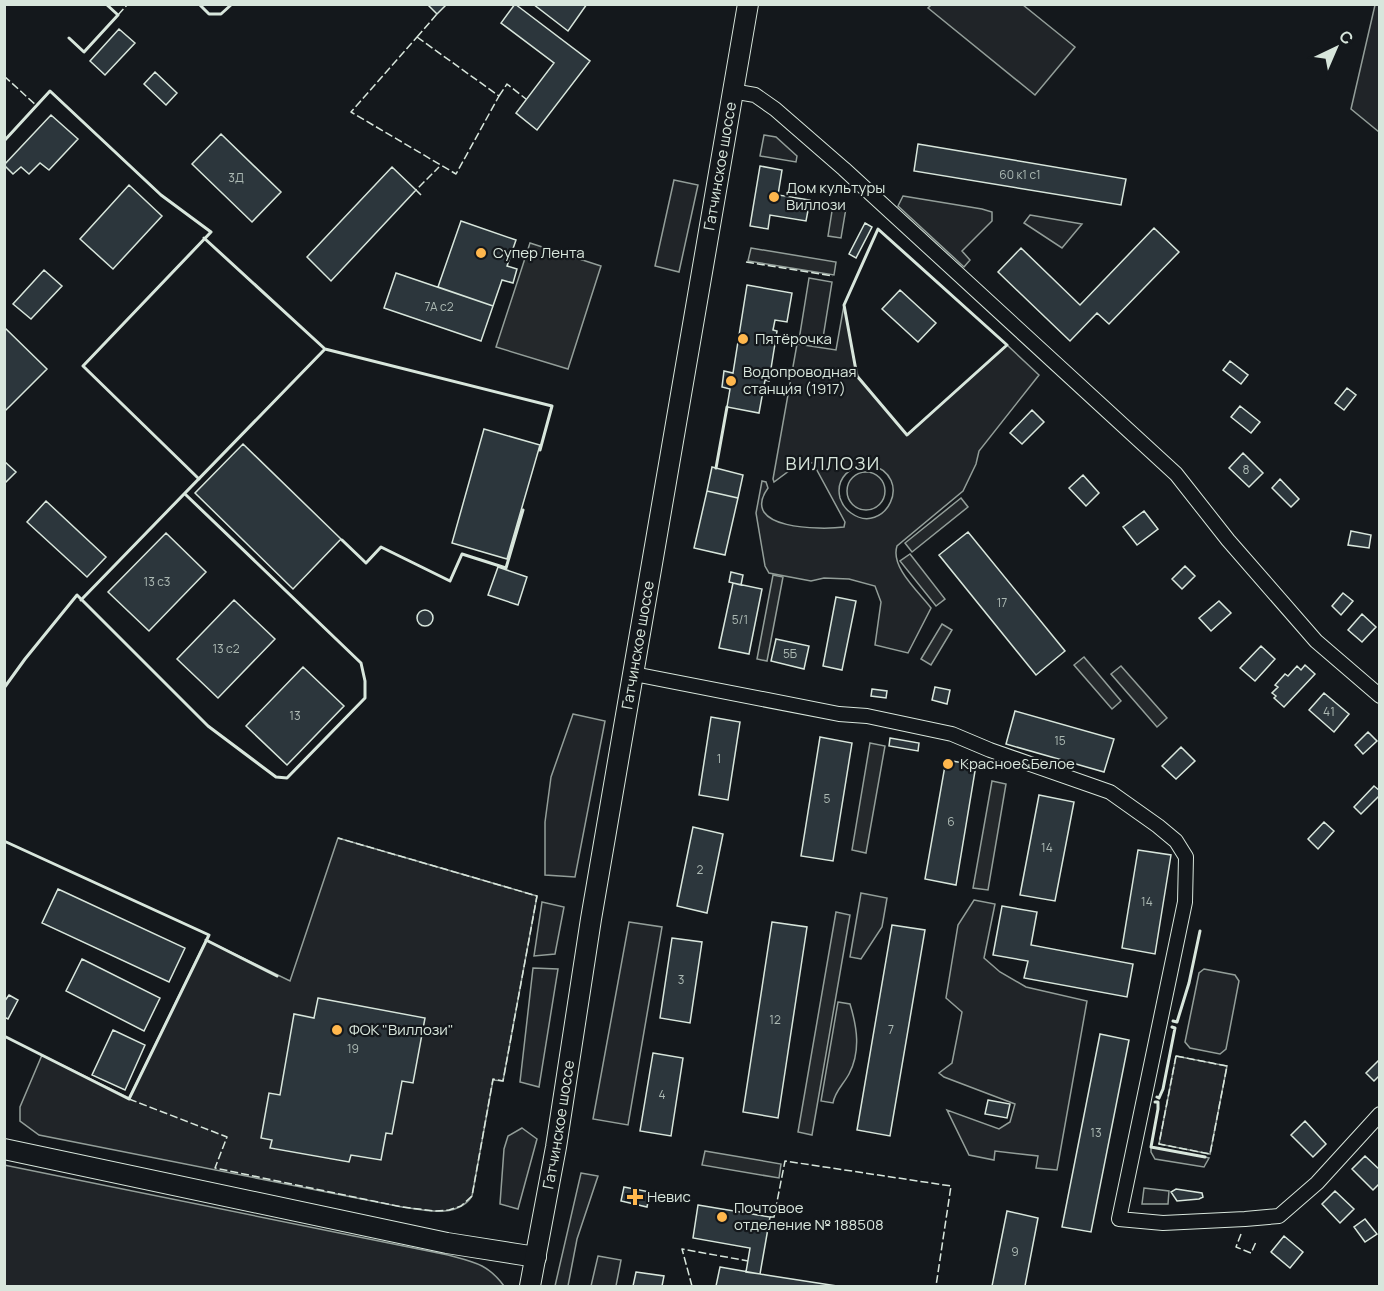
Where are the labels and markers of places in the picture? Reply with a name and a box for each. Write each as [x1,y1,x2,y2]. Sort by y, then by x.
place label: Дом культуры Виллози [786,177,885,215]
marker: Дом культуры Виллози [767,190,781,204]
place label: Супер Лента [493,242,585,263]
marker: Супер Лента [474,246,488,260]
place label: Пятёрочка [755,328,832,349]
marker: Пятёрочка [736,332,750,346]
place label: Водопроводная станция (1917) [743,361,857,399]
marker: Водопроводная станция (1917) [724,374,738,388]
place label: Красное&Белое [960,753,1075,774]
marker: Красное&Белое [941,757,955,771]
place label: ФОК "Виллози" [349,1019,454,1040]
marker: ФОК "Виллози" [330,1023,344,1037]
place label: Невис [647,1186,691,1207]
marker: Невис [628,1190,642,1204]
place label: Почтовое отделение № 188508 [734,1197,884,1235]
marker: Почтовое отделение № 188508 [715,1210,729,1224]

